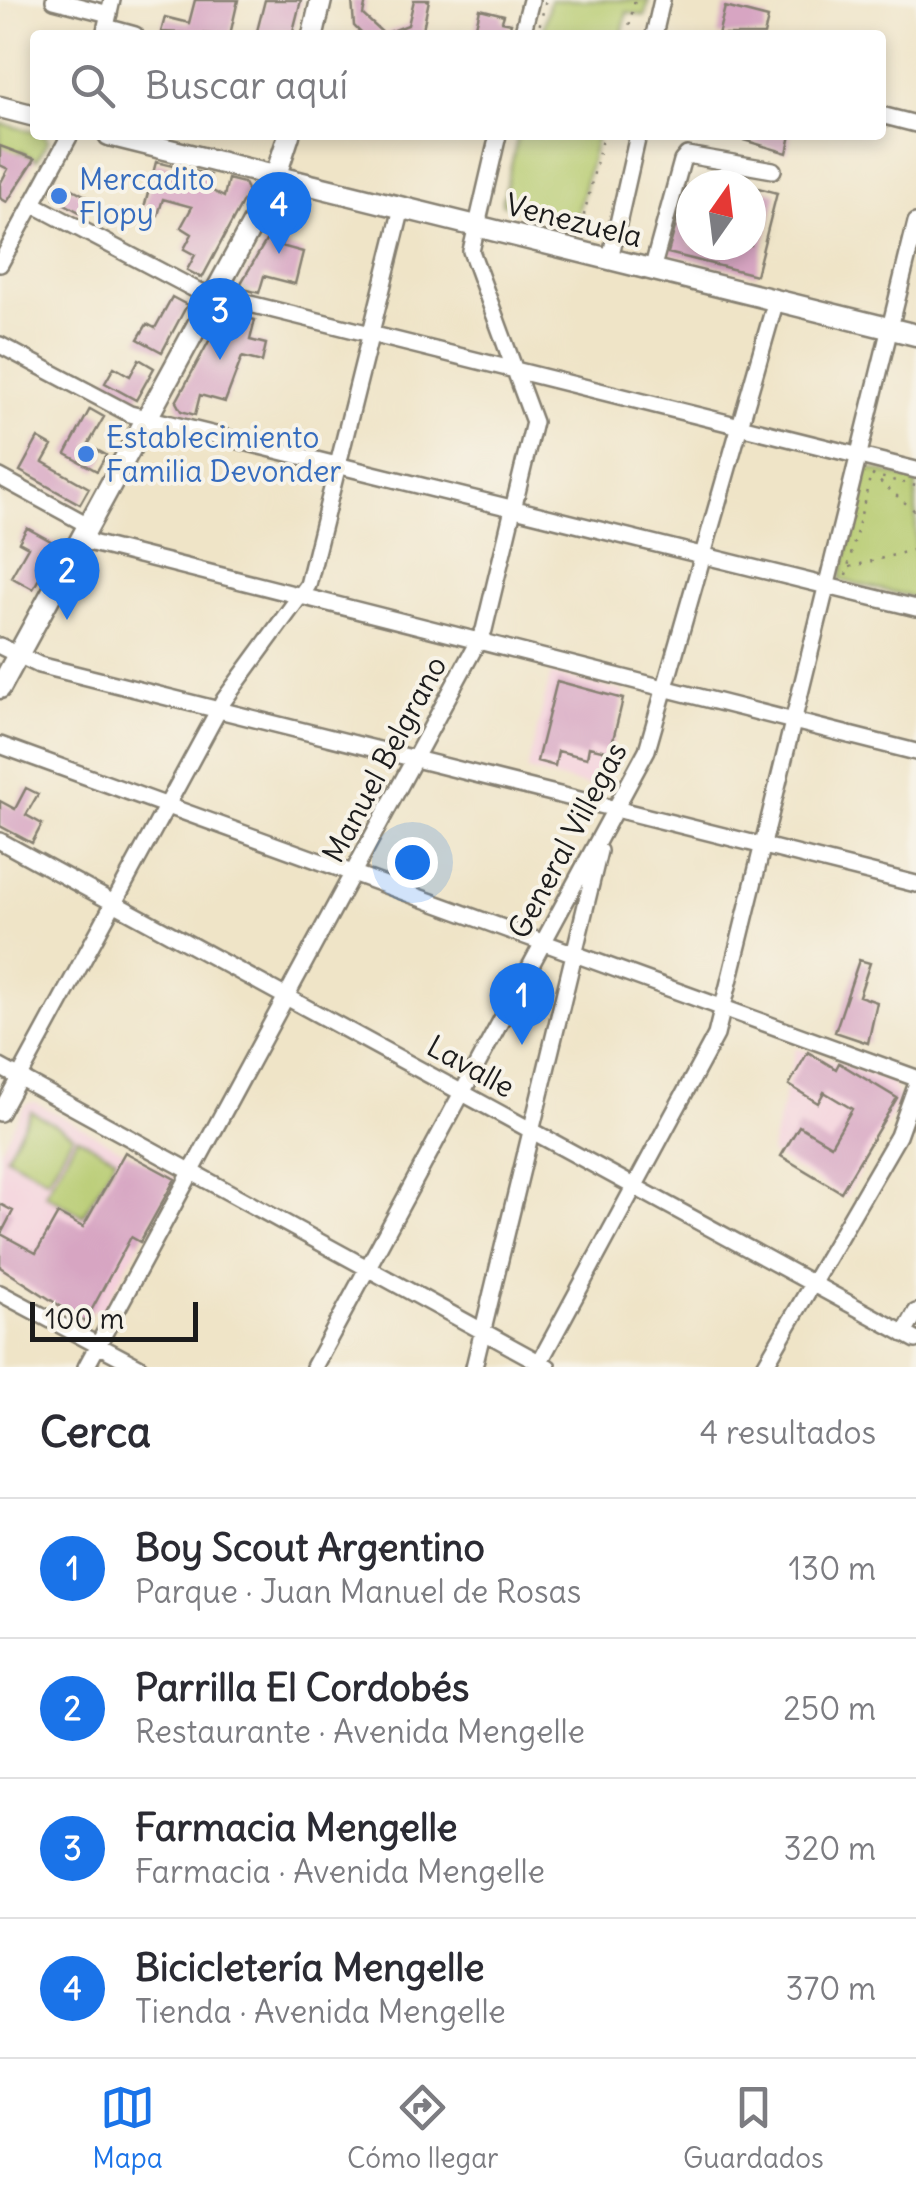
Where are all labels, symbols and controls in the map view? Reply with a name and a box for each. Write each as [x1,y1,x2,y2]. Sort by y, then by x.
search box [30,30,886,140]
icon: search [65,58,120,113]
text: Buscar aquí [145,62,348,109]
place label: Mercadito Flopy [79,160,215,232]
north arrow [676,170,766,260]
pin: 4 [246,172,312,254]
marker: Mercadito Flopy [48,185,70,207]
street label: Venezuela [502,185,646,255]
pin: 3 [188,278,252,360]
place label: Establecimiento Familia Devonder [106,418,342,490]
marker: Establecimiento Familia Devonder [75,443,97,465]
pin: 2 [34,538,100,620]
street label: Manuel Belgrano [314,649,454,869]
street label: General Villegas [499,735,635,945]
your location [387,837,438,888]
pin: 1 [490,962,554,1045]
street label: Lavalle [421,1027,521,1105]
scale bar [30,1297,198,1342]
text: 100 m [45,1301,124,1337]
text: Cerca [40,1406,151,1458]
text: 4 resultados [700,1412,876,1453]
text: Boy Scout Argentino [135,1524,485,1571]
text: 1 [66,1548,79,1589]
text: 130 m [788,1548,876,1589]
text: Parque · Juan Manuel de Rosas [135,1571,581,1612]
text: Parrilla El Cordobés [135,1664,469,1711]
text: 2 [64,1688,81,1729]
text: 250 m [783,1688,876,1729]
text: Restaurante · Avenida Mengelle [135,1711,585,1752]
text: Farmacia Mengelle [135,1804,458,1851]
text: 3 [63,1828,82,1869]
text: 320 m [784,1828,876,1869]
text: Farmacia · Avenida Mengelle [135,1851,545,1892]
text: Bicicletería Mengelle [135,1944,484,1991]
text: 4 [63,1968,82,2009]
text: 370 m [785,1968,876,2009]
text: Tienda · Avenida Mengelle [135,1991,506,2032]
tab: Mapa [92,2080,163,2176]
tab: Cómo llegar [347,2080,499,2176]
tab: Guardados [683,2080,824,2176]

